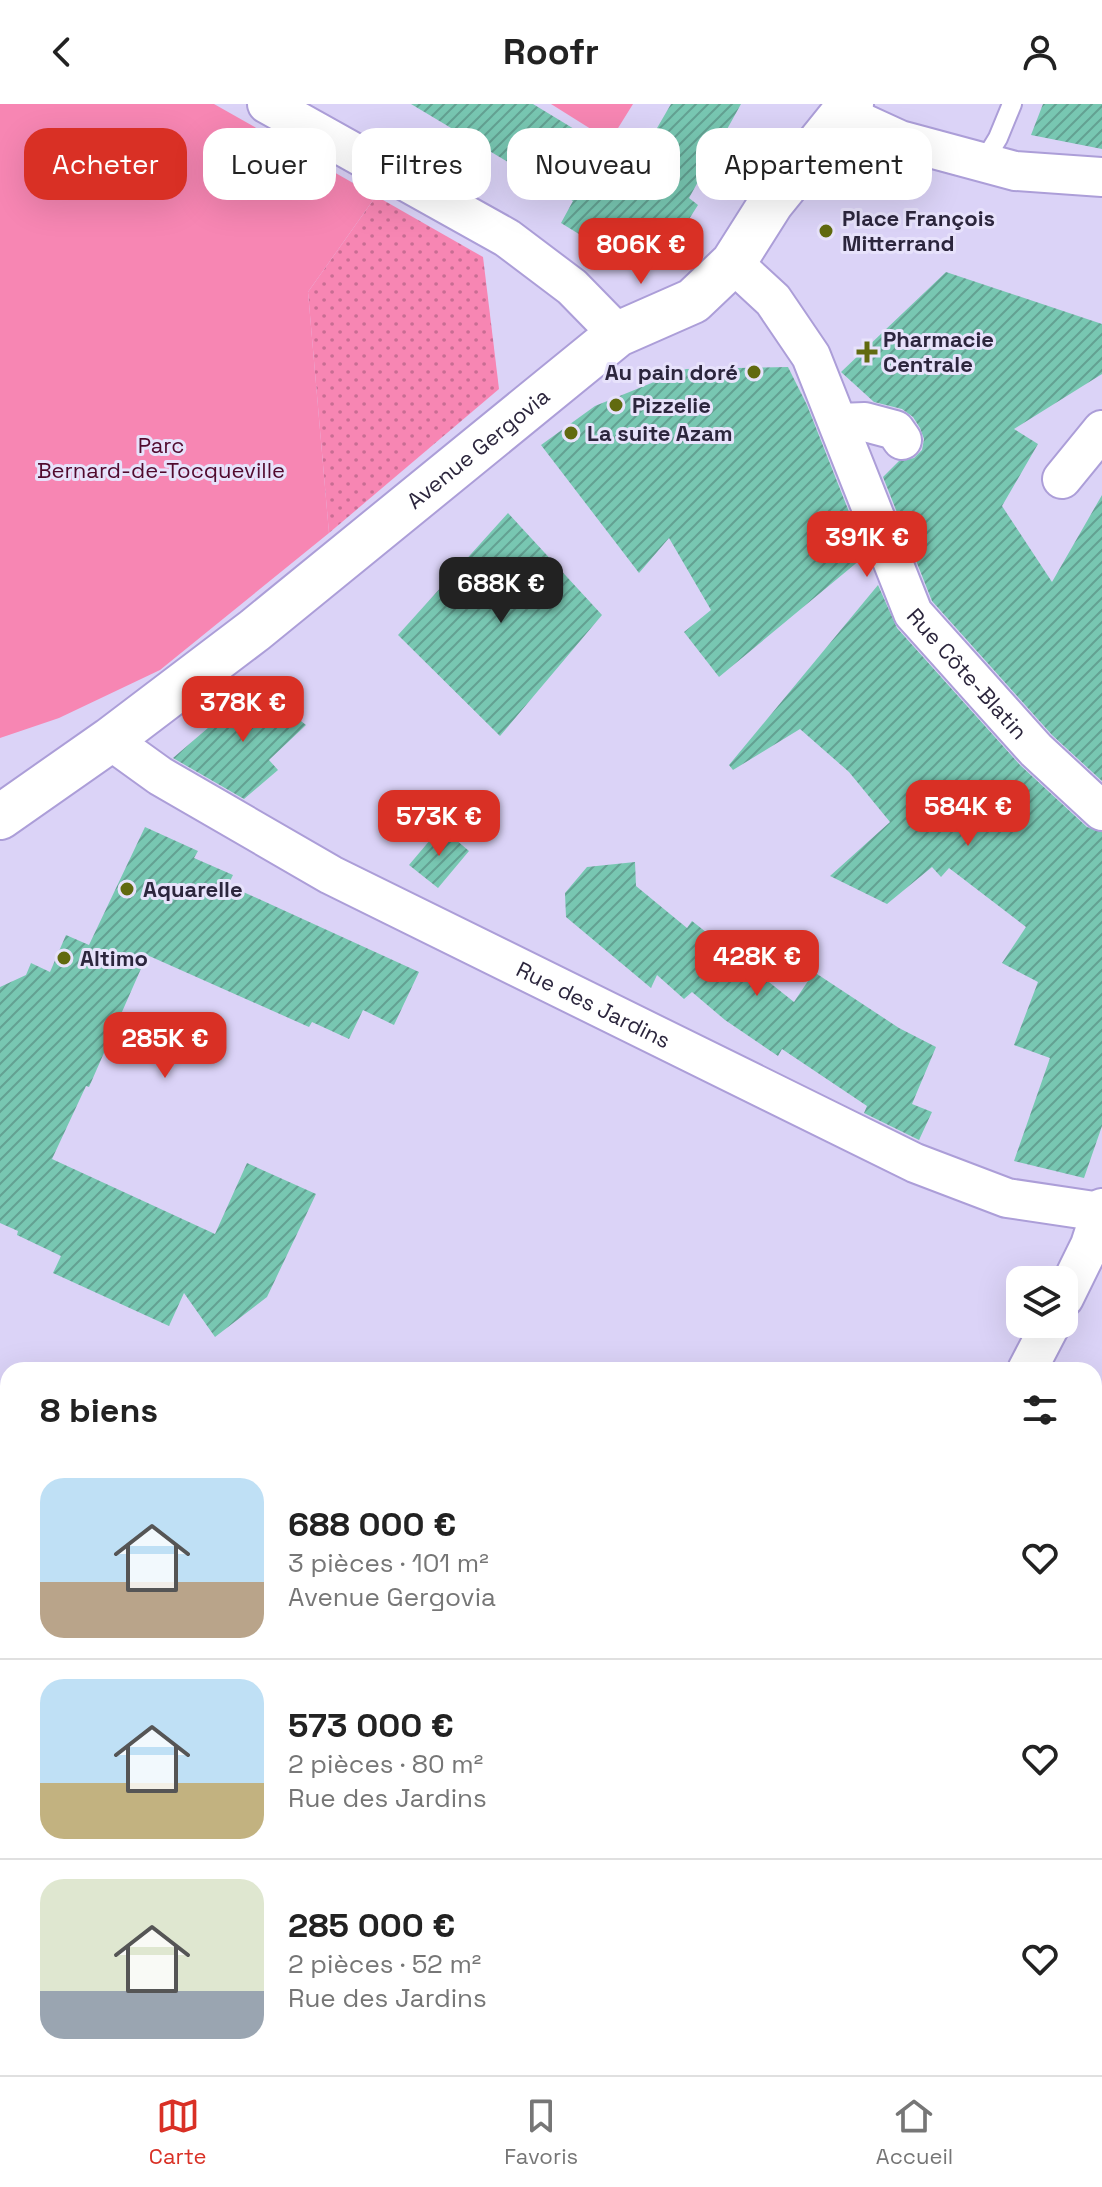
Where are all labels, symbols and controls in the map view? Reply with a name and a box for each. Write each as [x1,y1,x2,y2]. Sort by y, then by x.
text: Roofr [503,29,599,75]
icon: back [40,30,84,74]
icon: person [1018,30,1062,74]
chip: Acheter [24,128,187,200]
chip: Louer [203,128,336,200]
chip: Filtres [352,128,491,200]
chip: Nouveau [507,128,680,200]
chip: Appartement [696,128,932,200]
place label: Place François Mitterrand [842,204,995,257]
pin: 806K € [576,218,706,286]
marker: Place François Mitterrand [817,222,835,240]
text: 806K € [596,227,686,261]
place label: Pharmacie Centrale [883,325,994,378]
marker: Pharmacie Centrale [858,343,876,361]
place label: Au pain doré [605,358,738,386]
marker: Au pain doré [745,363,763,381]
street label: Avenue Gergovia [401,381,555,515]
place label: Pizzelie [632,391,711,419]
marker: Pizzelie [607,396,625,414]
place label: La suite Azam [587,419,733,447]
marker: La suite Azam [562,424,580,442]
park label: Parc Bernard-de-Tocqueville [37,431,285,484]
pin: 391K € [802,511,932,579]
text: 391K € [825,520,909,554]
pin: 688K € [436,557,566,625]
text: 688K € [457,566,545,600]
street label: Rue Côte-Blatin [901,602,1034,745]
pin: 378K € [178,676,308,744]
text: 378K € [200,685,286,719]
pin: 584K € [903,780,1033,848]
text: 584K € [924,789,1012,823]
pin: 573K € [374,790,504,858]
text: 573K € [396,799,482,833]
place label: Aquarelle [143,875,243,903]
marker: Aquarelle [118,880,136,898]
pin: 428K € [692,930,822,998]
text: 428K € [713,939,801,973]
place label: Altimo [80,944,148,972]
marker: Altimo [55,949,73,967]
street label: Rue des Jardins [512,955,675,1054]
pin: 285K € [100,1012,230,1080]
text: 285K € [121,1021,209,1055]
map controls [1006,1266,1078,1338]
button: layers [1006,1266,1078,1338]
icon: filters [1018,1388,1062,1432]
text: 8 biens [40,1389,158,1432]
text: 688 000 € [288,1503,456,1546]
icon: home [104,1510,200,1606]
icon: heart [1018,1536,1062,1580]
text: 3 pièces · 101 m² [288,1546,489,1580]
text: Avenue Gergovia [288,1580,496,1614]
text: 573 000 € [288,1704,454,1747]
icon: home [104,1711,200,1807]
icon: heart [1018,1737,1062,1781]
text: 2 pièces · 80 m² [288,1747,483,1781]
text: Rue des Jardins [288,1781,487,1815]
text: 285 000 € [288,1904,455,1947]
icon: home [104,1911,200,2007]
icon: heart [1018,1937,1062,1981]
text: 2 pièces · 52 m² [288,1947,481,1981]
text: Rue des Jardins [288,1981,487,2015]
tab: Carte [149,2094,207,2170]
tab: Favoris [504,2094,578,2170]
tab: Accueil [876,2094,953,2170]

